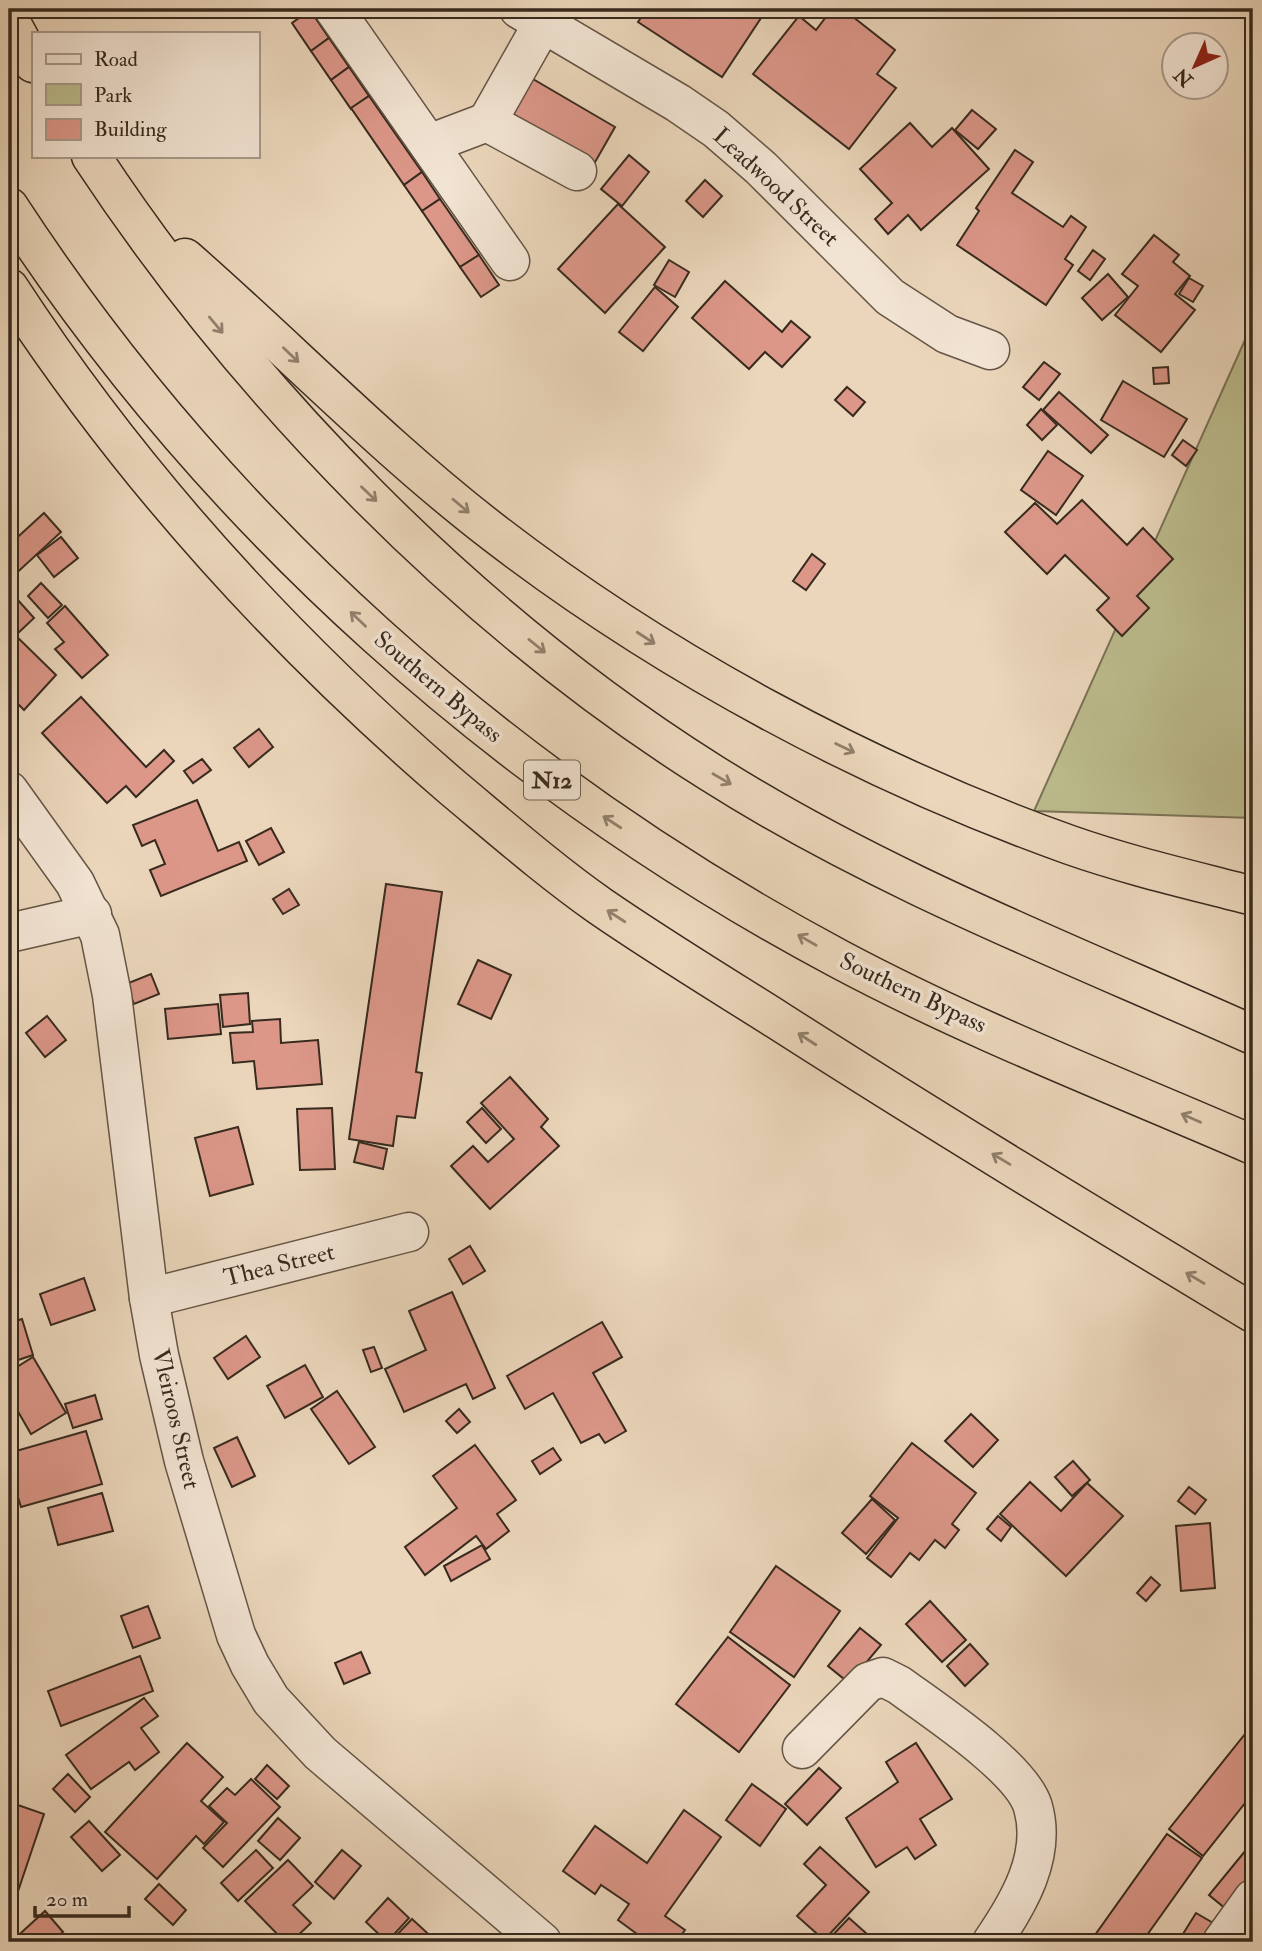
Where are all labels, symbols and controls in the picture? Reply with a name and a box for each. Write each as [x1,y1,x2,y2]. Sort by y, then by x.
legend [32,32,259,158]
north arrow [1160,32,1230,102]
text: Road [94,46,139,73]
text: N [1168,62,1199,93]
text: Park [94,82,132,109]
text: Building [94,116,167,143]
street label: Leadwood Street [706,121,846,254]
one-way arrow [208,316,224,334]
one-way arrow [282,346,299,363]
one-way arrow [360,485,377,502]
one-way arrow [452,498,470,514]
one-way arrow [350,611,367,628]
street label: Southern Bypass [367,624,509,750]
one-way arrow [635,632,655,646]
one-way arrow [528,638,546,654]
one-way arrow [834,741,855,755]
road number: N12 [524,760,580,800]
one-way arrow [711,772,731,786]
one-way arrow [603,815,623,829]
one-way arrow [607,909,626,923]
one-way arrow [797,933,817,947]
street label: Southern Bypass [835,945,991,1041]
one-way arrow [798,1032,818,1046]
one-way arrow [1181,1111,1202,1124]
one-way arrow [991,1152,1011,1166]
street label: Thea Street [220,1236,338,1294]
one-way arrow [1185,1270,1205,1284]
street label: Vleiroos Street [145,1346,207,1492]
scale bar [35,1874,130,1918]
text: 20 m [46,1886,88,1913]

